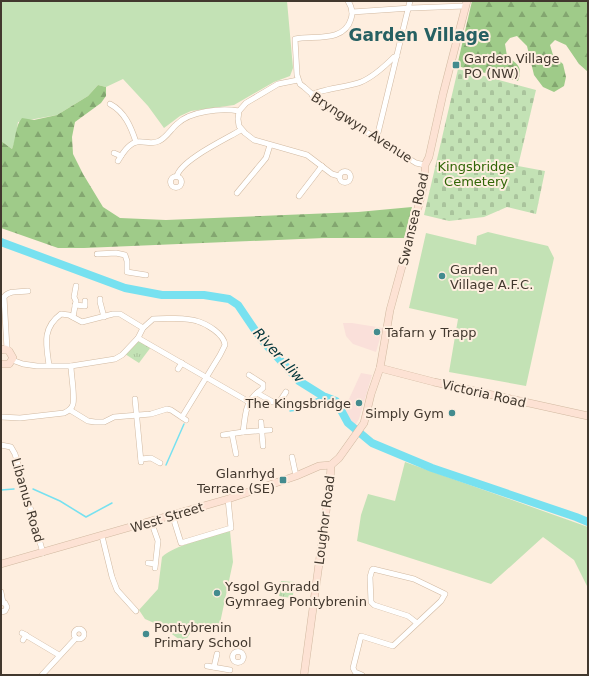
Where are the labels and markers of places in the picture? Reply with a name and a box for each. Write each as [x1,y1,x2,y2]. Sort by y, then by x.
place label: Garden Village PO (NW) [464,51,559,81]
marker: Garden Village PO (NW) [451,60,461,70]
place label: Garden Village A.F.C. [450,262,533,292]
marker: Garden Village A.F.C. [437,271,447,281]
place label: Tafarn y Trapp [384,325,476,340]
marker: Tafarn y Trapp [372,327,382,337]
place label: The Kingsbridge [245,396,351,411]
marker: The Kingsbridge [354,398,364,408]
place label: Simply Gym [365,406,444,421]
marker: Simply Gym [447,408,457,418]
place label: Glanrhyd Terrace (SE) [196,466,275,496]
marker: Glanrhyd Terrace (SE) [278,475,288,485]
place label: Ysgol Gynradd Gymraeg Pontybrenin [224,579,367,609]
marker: Ysgol Gynradd Gymraeg Pontybrenin [212,588,222,598]
place label: Pontybrenin Primary School [154,620,252,650]
marker: Pontybrenin Primary School [141,629,151,639]

